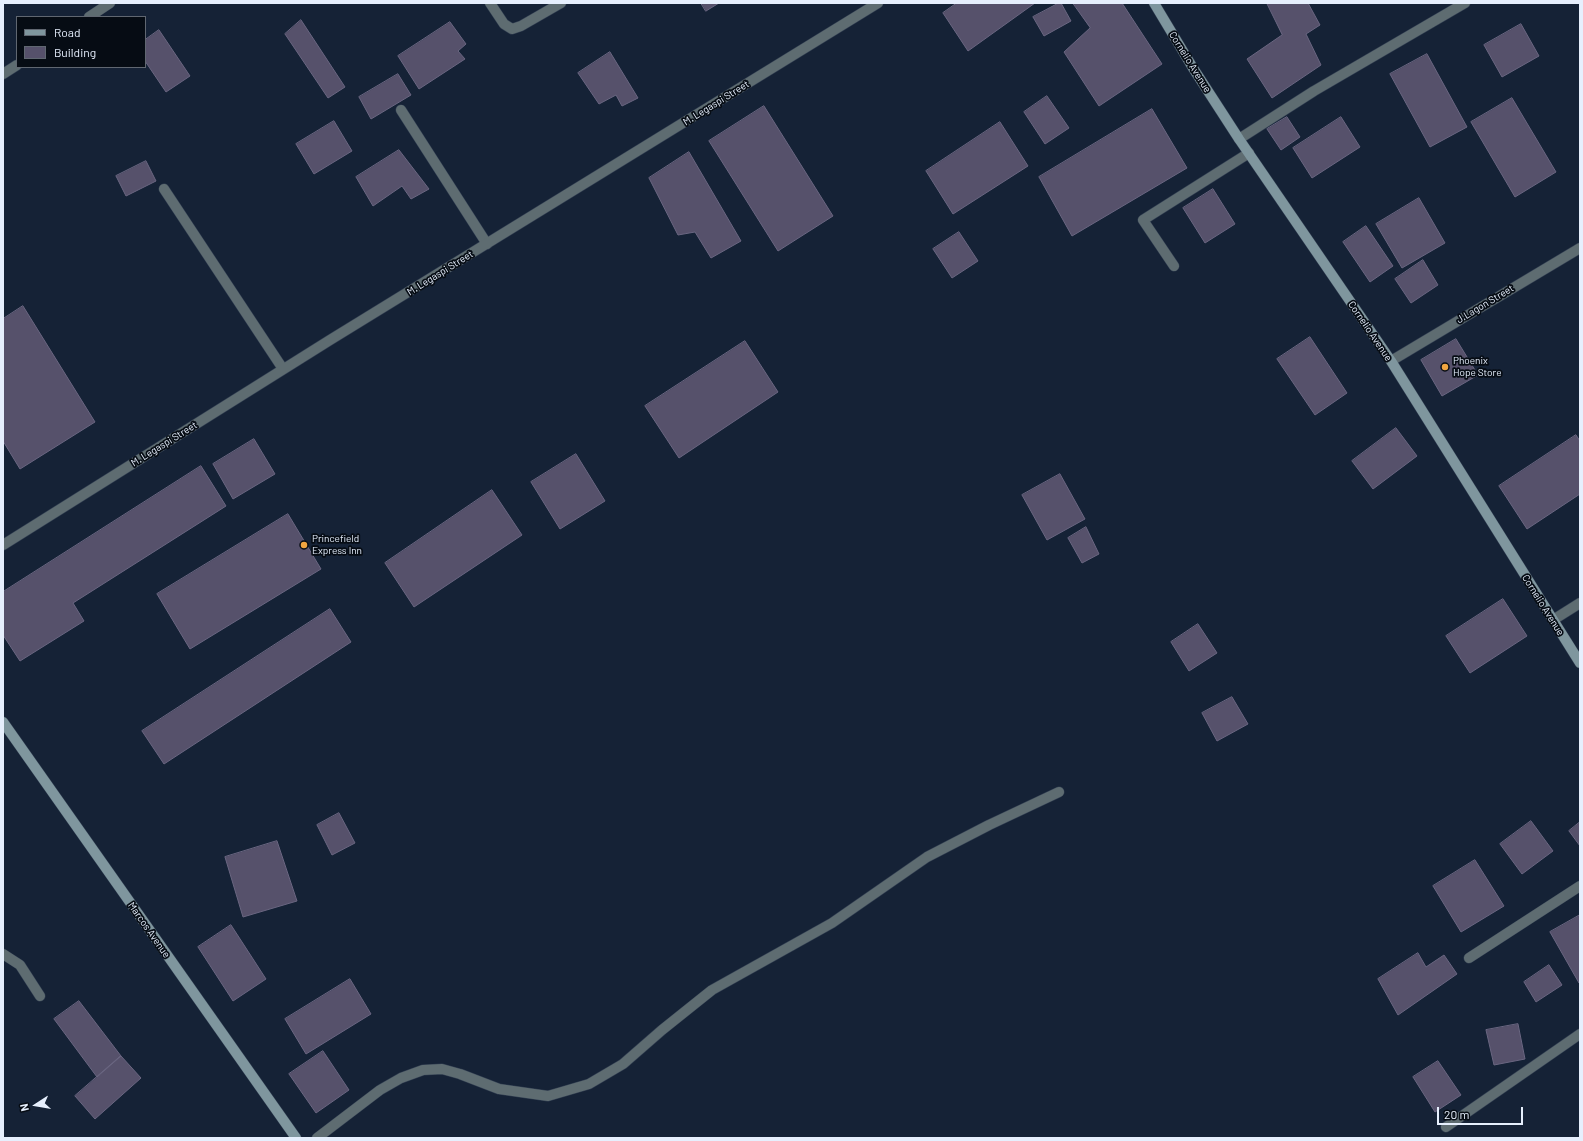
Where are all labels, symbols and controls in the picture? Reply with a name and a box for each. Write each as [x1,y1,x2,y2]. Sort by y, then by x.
legend [16,16,146,68]
text: Road [54,25,81,39]
street label: Cornelio Avenue [1166,29,1214,95]
text: Building [54,45,96,59]
street label: M. Legaspi Street [681,78,751,128]
street label: M. Legaspi Street [405,248,475,298]
street label: J.Lagon Street [1454,282,1516,326]
street label: Cornelio Avenue [1345,299,1395,363]
place label: Phoenix Hope Store [1453,355,1501,378]
marker: Phoenix Hope Store [1440,362,1450,372]
street label: M. Legaspi Street [129,419,199,469]
place label: Princefield Express Inn [312,533,362,556]
marker: Princefield Express Inn [299,540,309,550]
street label: Cornelio Avenue [1519,572,1567,638]
street label: Marcos Avenue [125,900,173,960]
north arrow [16,1085,56,1125]
scale bar [1439,1099,1525,1125]
text: N [17,1103,31,1113]
text: 20 m [1444,1107,1470,1121]

